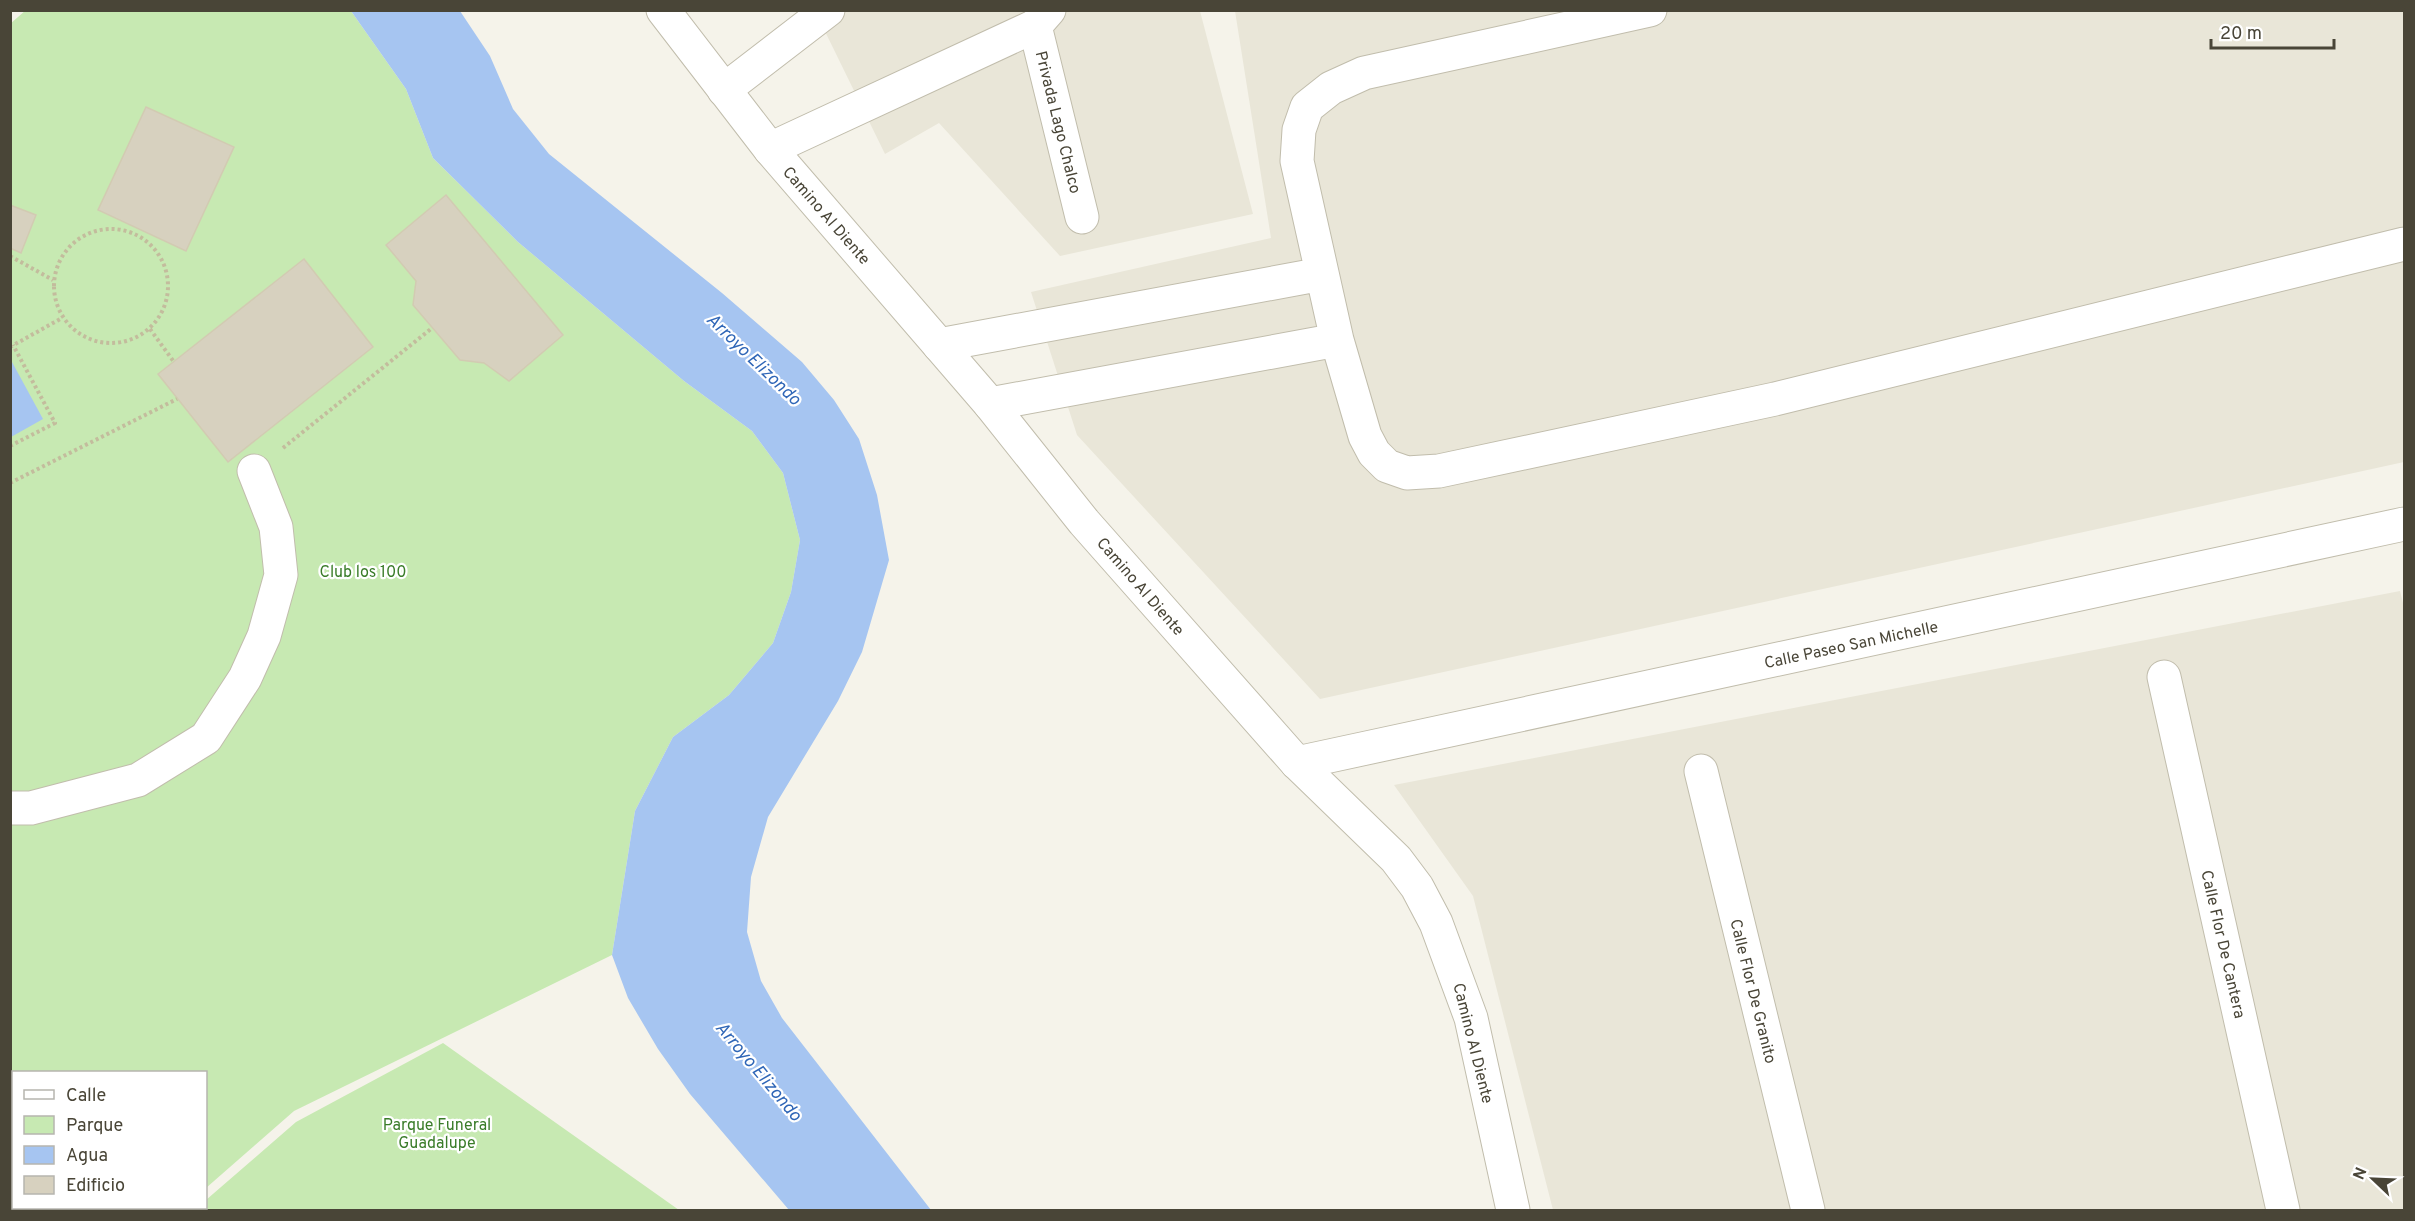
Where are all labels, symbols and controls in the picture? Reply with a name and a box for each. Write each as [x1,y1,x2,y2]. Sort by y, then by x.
scale bar [2211,12,2334,50]
text: 20 m [2220,23,2262,46]
street label: Privada Lago Chalco [1030,49,1084,196]
street label: Camino Al Diente [777,163,874,270]
water label: Arroyo Elizondo [701,309,806,411]
street label: Camino Al Diente [1091,534,1188,641]
park label: Club los 100 [320,563,406,583]
street label: Calle Paseo San Michelle [1763,618,1940,674]
street label: Calle Flor De Cantera [2195,868,2249,1020]
street label: Calle Flor De Granito [1724,917,1780,1066]
street label: Camino Al Diente [1447,981,1497,1106]
water label: Arroyo Elizondo [709,1017,807,1127]
legend [12,1071,207,1209]
text: Calle [66,1085,106,1108]
text: Parque [66,1115,123,1138]
park label: Parque Funeral Guadalupe [383,1116,491,1154]
text: Agua [66,1145,108,1168]
north arrow [2343,1149,2403,1209]
text: N [2350,1165,2372,1183]
text: Edificio [66,1175,125,1198]

